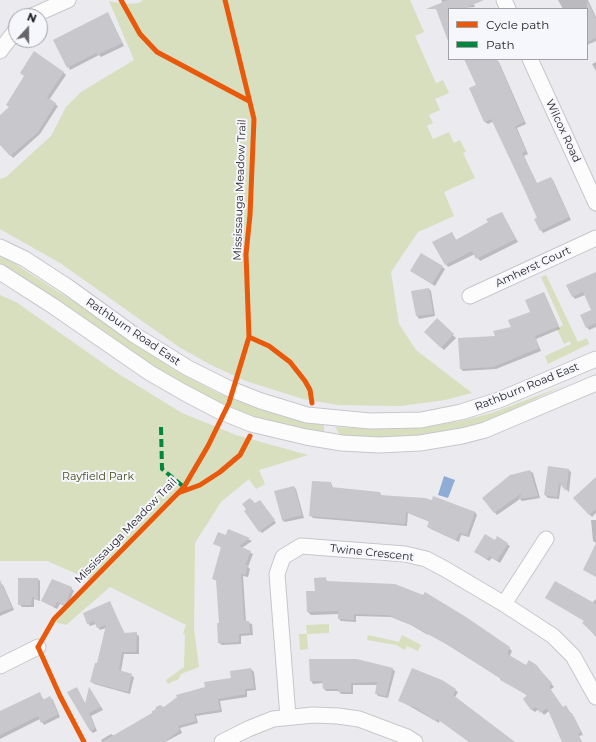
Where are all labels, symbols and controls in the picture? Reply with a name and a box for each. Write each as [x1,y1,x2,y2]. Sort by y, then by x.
north arrow [8,8,48,48]
legend [448,8,588,60]
text: N [25,10,39,26]
text: Cycle path [486,17,549,32]
text: Path [486,37,515,52]
street label: Wilcox Road [543,97,583,165]
street label: Mississauga Meadow Trail [231,119,249,261]
street label: Amherst Court [493,244,573,290]
street label: Rathburn Road East [83,295,183,369]
street label: Rathburn Road East [473,360,581,414]
park label: Rayfield Park [62,470,134,484]
street label: Mississauga Meadow Trail [72,476,180,586]
street label: Twine Crescent [329,542,415,564]

